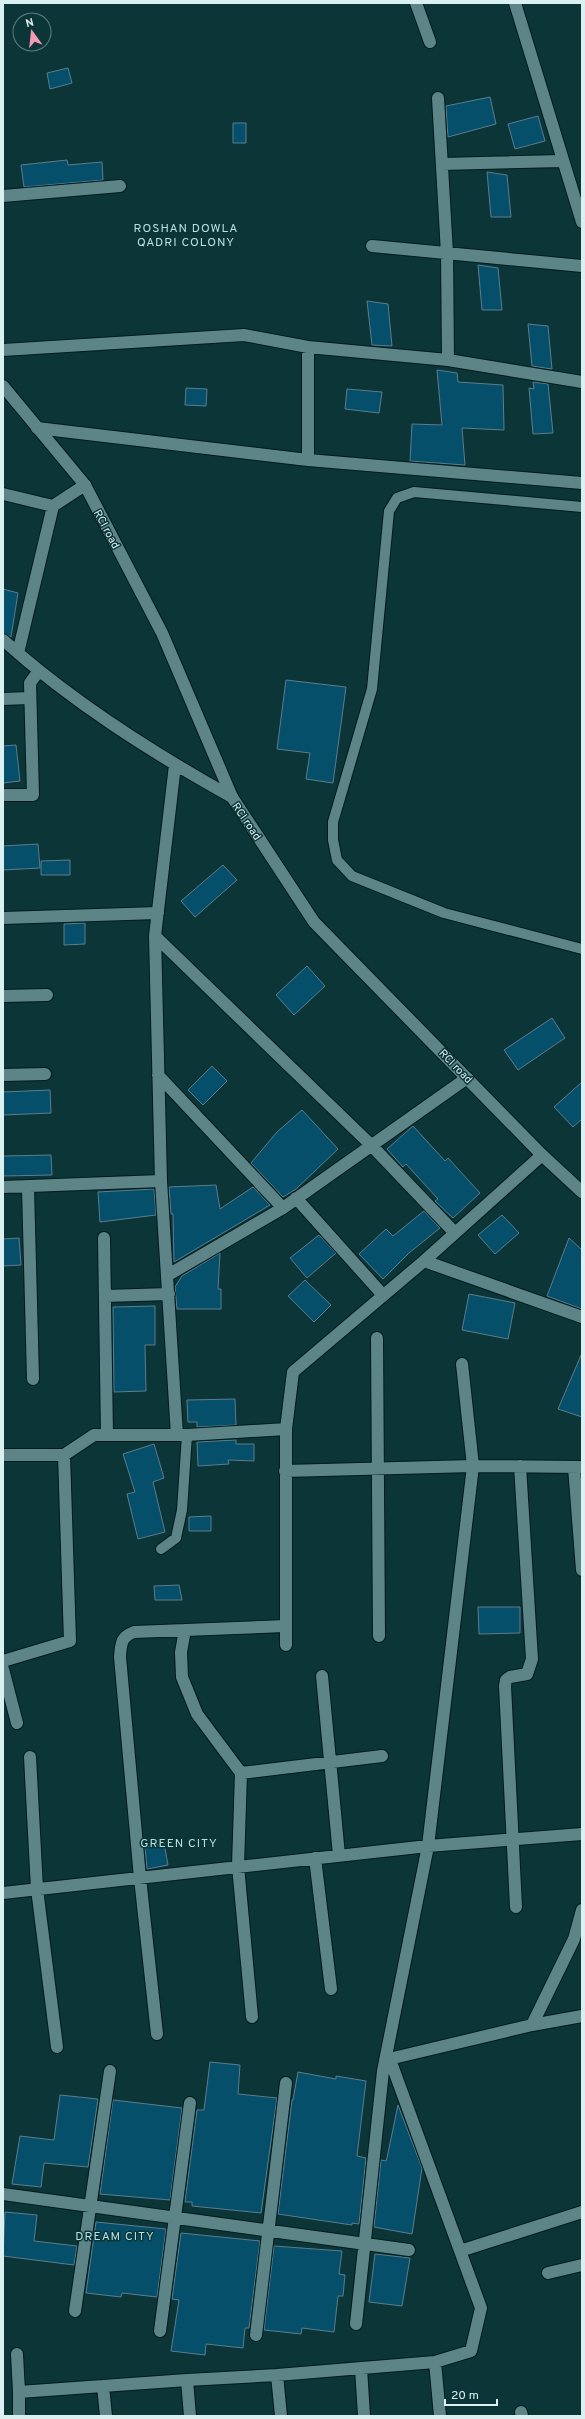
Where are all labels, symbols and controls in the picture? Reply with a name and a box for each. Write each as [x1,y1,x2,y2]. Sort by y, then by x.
north arrow [12,12,52,52]
text: N [24,16,35,31]
district label: ROSHAN DOWLA QADRI COLONY [134,221,238,251]
street label: RCI road [90,507,122,551]
street label: RCI road [229,800,264,843]
street label: RCI road [436,1047,475,1087]
district label: GREEN CITY [140,1836,218,1852]
district label: DREAM CITY [75,2229,155,2245]
scale bar [445,2381,497,2407]
text: 20 m [451,2388,479,2404]

